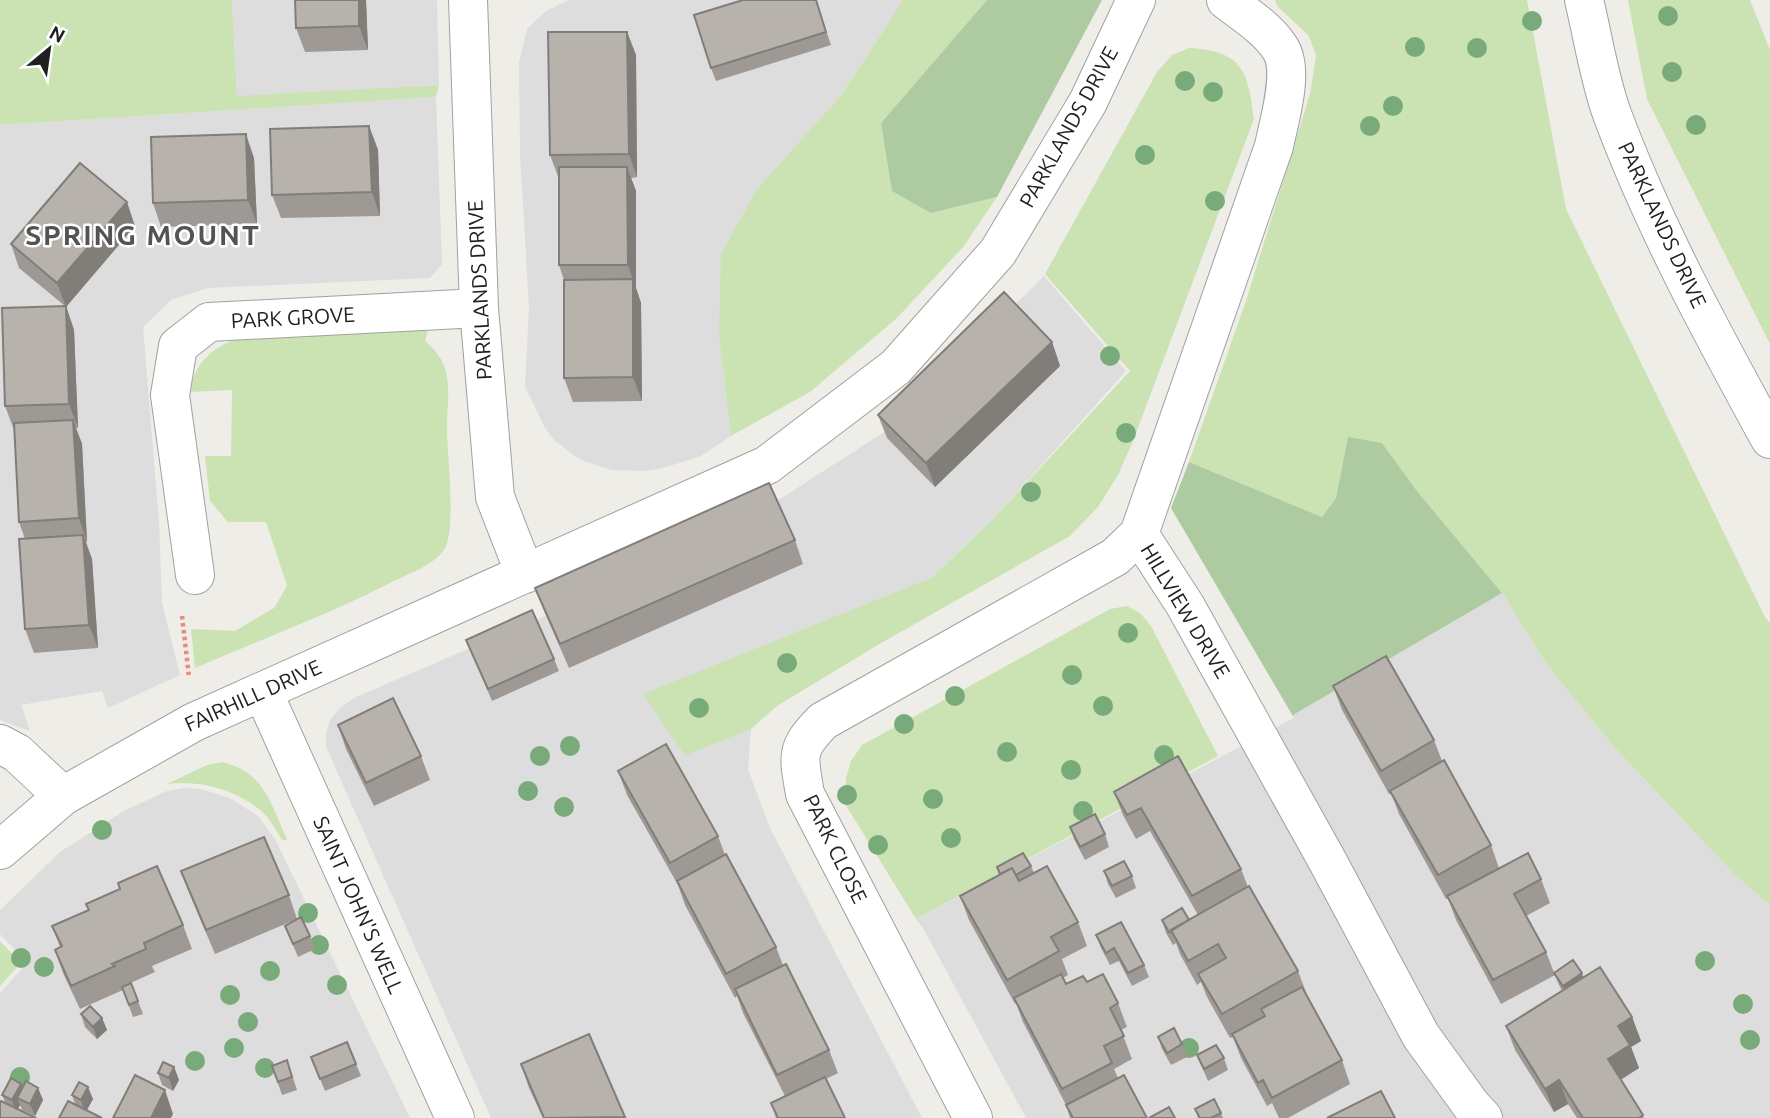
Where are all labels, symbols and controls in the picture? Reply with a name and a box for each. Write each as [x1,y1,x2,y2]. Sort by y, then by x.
north arrow [14,14,84,84]
text: N [46,21,69,47]
street label: PARKLANDS DRIVE [1014,42,1122,211]
street label: PARKLANDS DRIVE [1614,138,1712,311]
street label: PARKLANDS DRIVE [462,199,496,381]
district label: SPRING MOUNT [25,219,261,250]
street label: PARK GROVE [230,302,356,332]
street label: HILLVIEW DRIVE [1136,539,1235,682]
street label: FAIRHILL DRIVE [181,654,325,736]
street label: PARK CLOSE [799,790,873,907]
street label: SAINT JOHN'S WELL [309,812,409,997]

